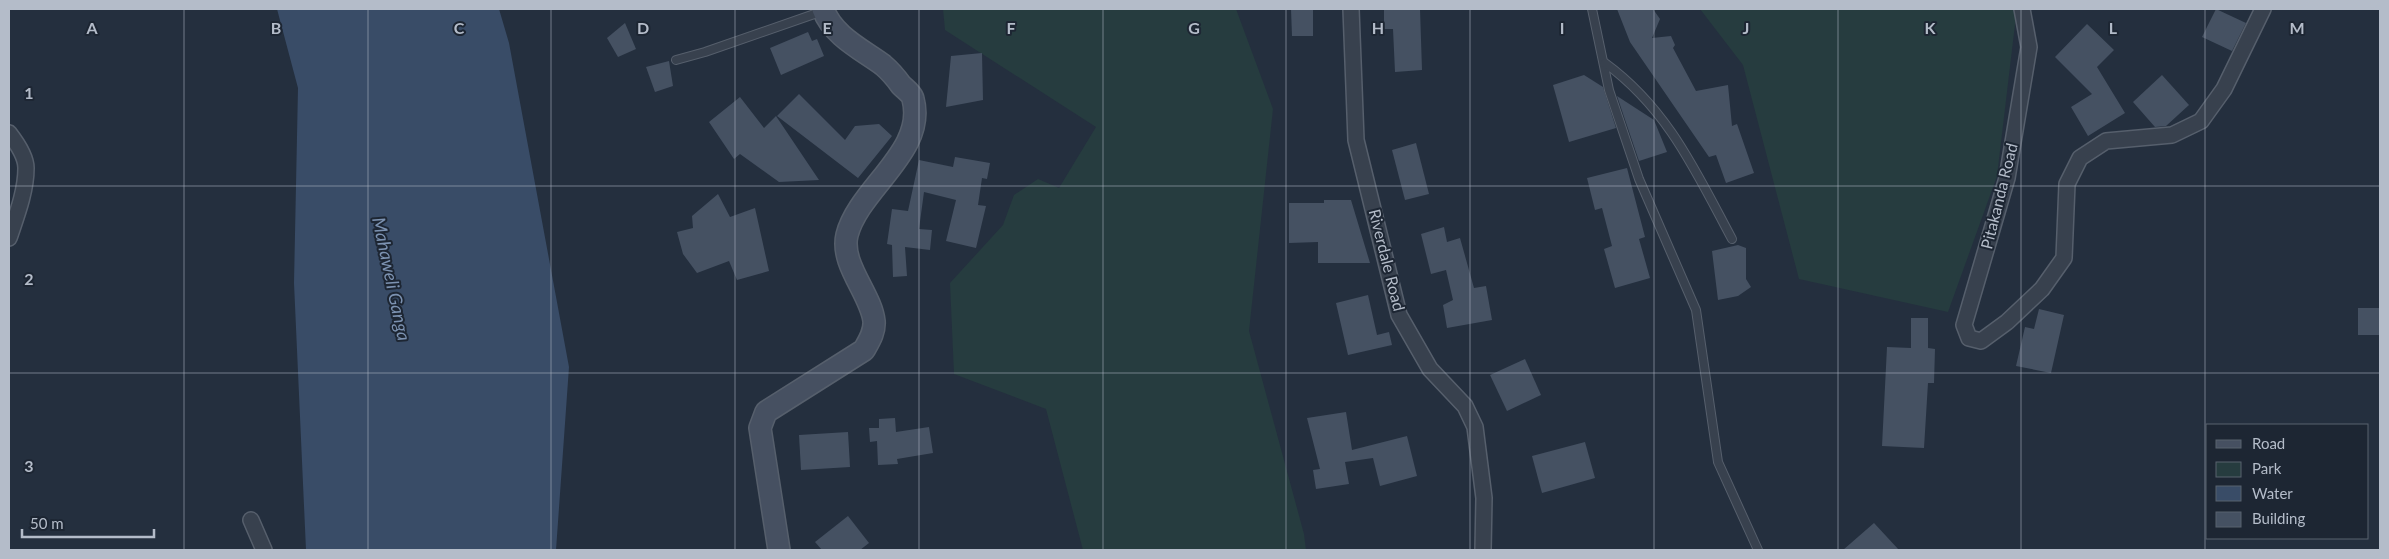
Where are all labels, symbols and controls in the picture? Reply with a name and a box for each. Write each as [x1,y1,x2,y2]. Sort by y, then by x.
text: A [85,18,98,37]
text: B [271,18,281,37]
text: C [454,18,465,37]
text: D [637,18,649,37]
text: E [822,18,832,37]
text: F [1006,18,1016,37]
text: G [1188,18,1200,37]
text: H [1372,18,1384,37]
text: I [1560,18,1564,37]
text: J [1743,18,1749,37]
text: K [1925,18,1937,37]
text: L [2109,18,2118,37]
text: M [2289,18,2305,37]
text: 1 [24,83,34,102]
street label: Pitakanda Road [1976,141,2021,251]
street label: Riverdale Road [1366,207,1409,313]
water label: Mahaweli Ganga [368,215,416,342]
text: 2 [24,269,34,288]
legend [2206,424,2369,539]
text: Road [2252,434,2285,452]
text: 3 [24,456,34,475]
text: Park [2252,459,2282,477]
text: Water [2252,484,2293,502]
scale bar [22,506,155,538]
text: Building [2252,509,2305,527]
text: 50 m [30,514,64,532]

